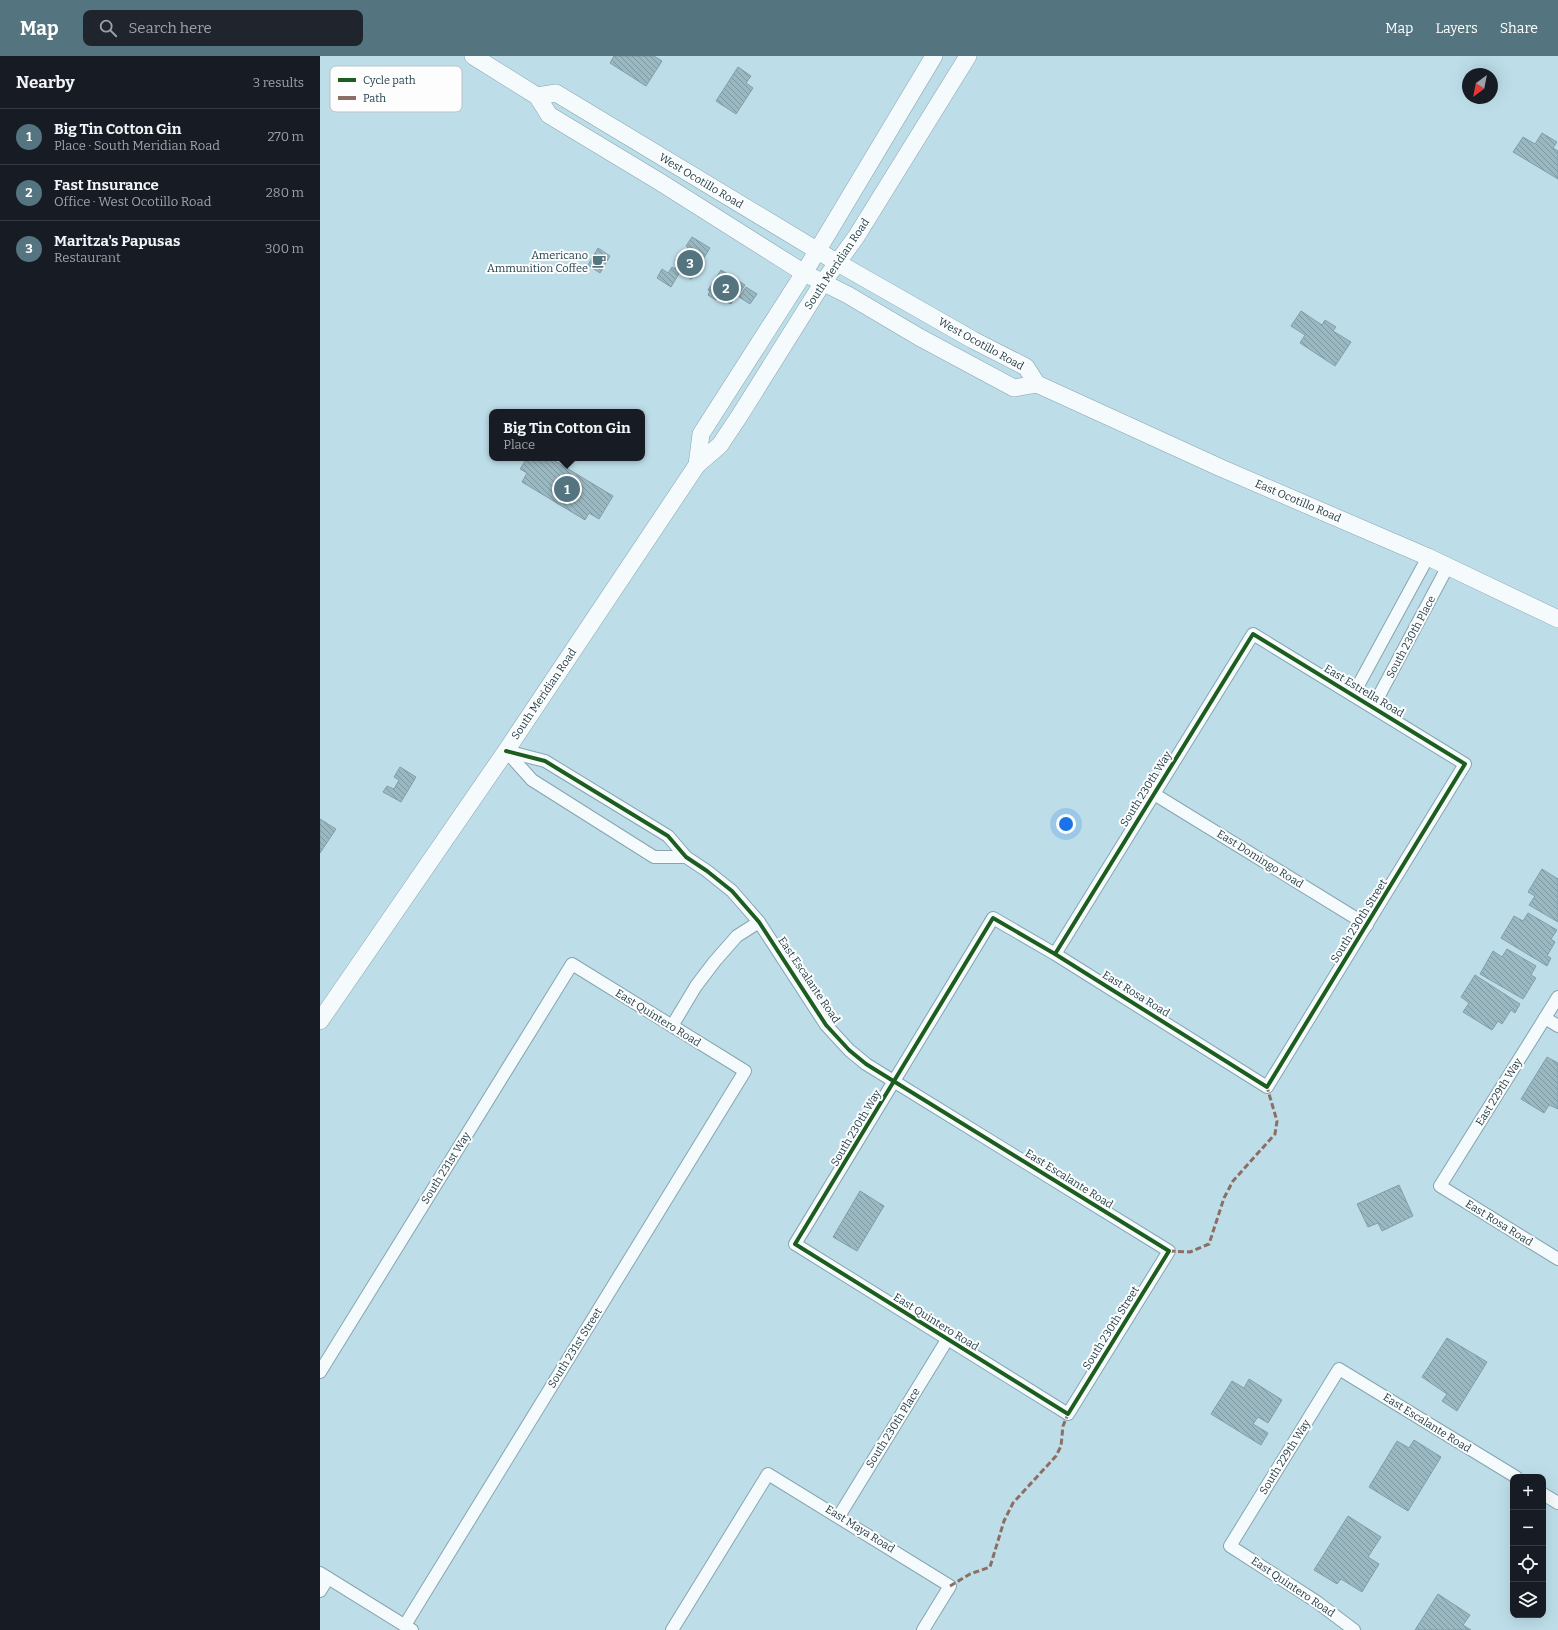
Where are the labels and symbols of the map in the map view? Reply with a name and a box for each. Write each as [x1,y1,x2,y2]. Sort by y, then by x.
legend [330,66,462,112]
north arrow [1462,68,1498,104]
text: Cycle path [363,74,416,87]
text: Path [363,92,386,105]
street label: West Ocotillo Road [657,151,746,211]
street label: South Meridian Road [802,216,873,312]
pin: 3 [677,248,703,278]
place label: Americano Ammunition Coffee [487,249,588,275]
cafe icon: Americano Ammunition Coffee [591,253,607,269]
pin: 2 [713,273,739,303]
street label: West Ocotillo Road [936,315,1026,373]
pin: 1 [554,474,580,504]
street label: East Ocotillo Road [1253,477,1343,525]
street label: South 230th Place [1384,593,1438,681]
street label: South Meridian Road [509,646,580,742]
street label: East Estrella Road [1322,662,1407,720]
street label: South 230th Way [1118,749,1175,829]
your location [1056,814,1076,834]
street label: East Domingo Road [1214,827,1306,891]
street label: South 230th Street [1328,877,1390,965]
street label: East Escalante Road [775,934,843,1026]
street label: East Rosa Road [1100,968,1172,1020]
street label: East Quintero Road [613,986,703,1050]
street label: East 229th Way [1473,1056,1525,1128]
street label: South 230th Way [828,1087,884,1168]
street label: South 231st Way [419,1129,473,1206]
street label: East Escalante Road [1023,1147,1116,1212]
street label: East Rosa Road [1463,1197,1535,1249]
street label: South 230th Street [1080,1284,1142,1372]
street label: East Quintero Road [891,1290,981,1354]
street label: South 231st Street [545,1306,605,1390]
street label: South 230th Place [863,1386,923,1470]
street label: East Escalante Road [1381,1391,1474,1456]
street label: South 229th Way [1257,1417,1313,1497]
street label: East Maya Road [823,1503,897,1556]
street label: East Quintero Road [1249,1554,1338,1620]

